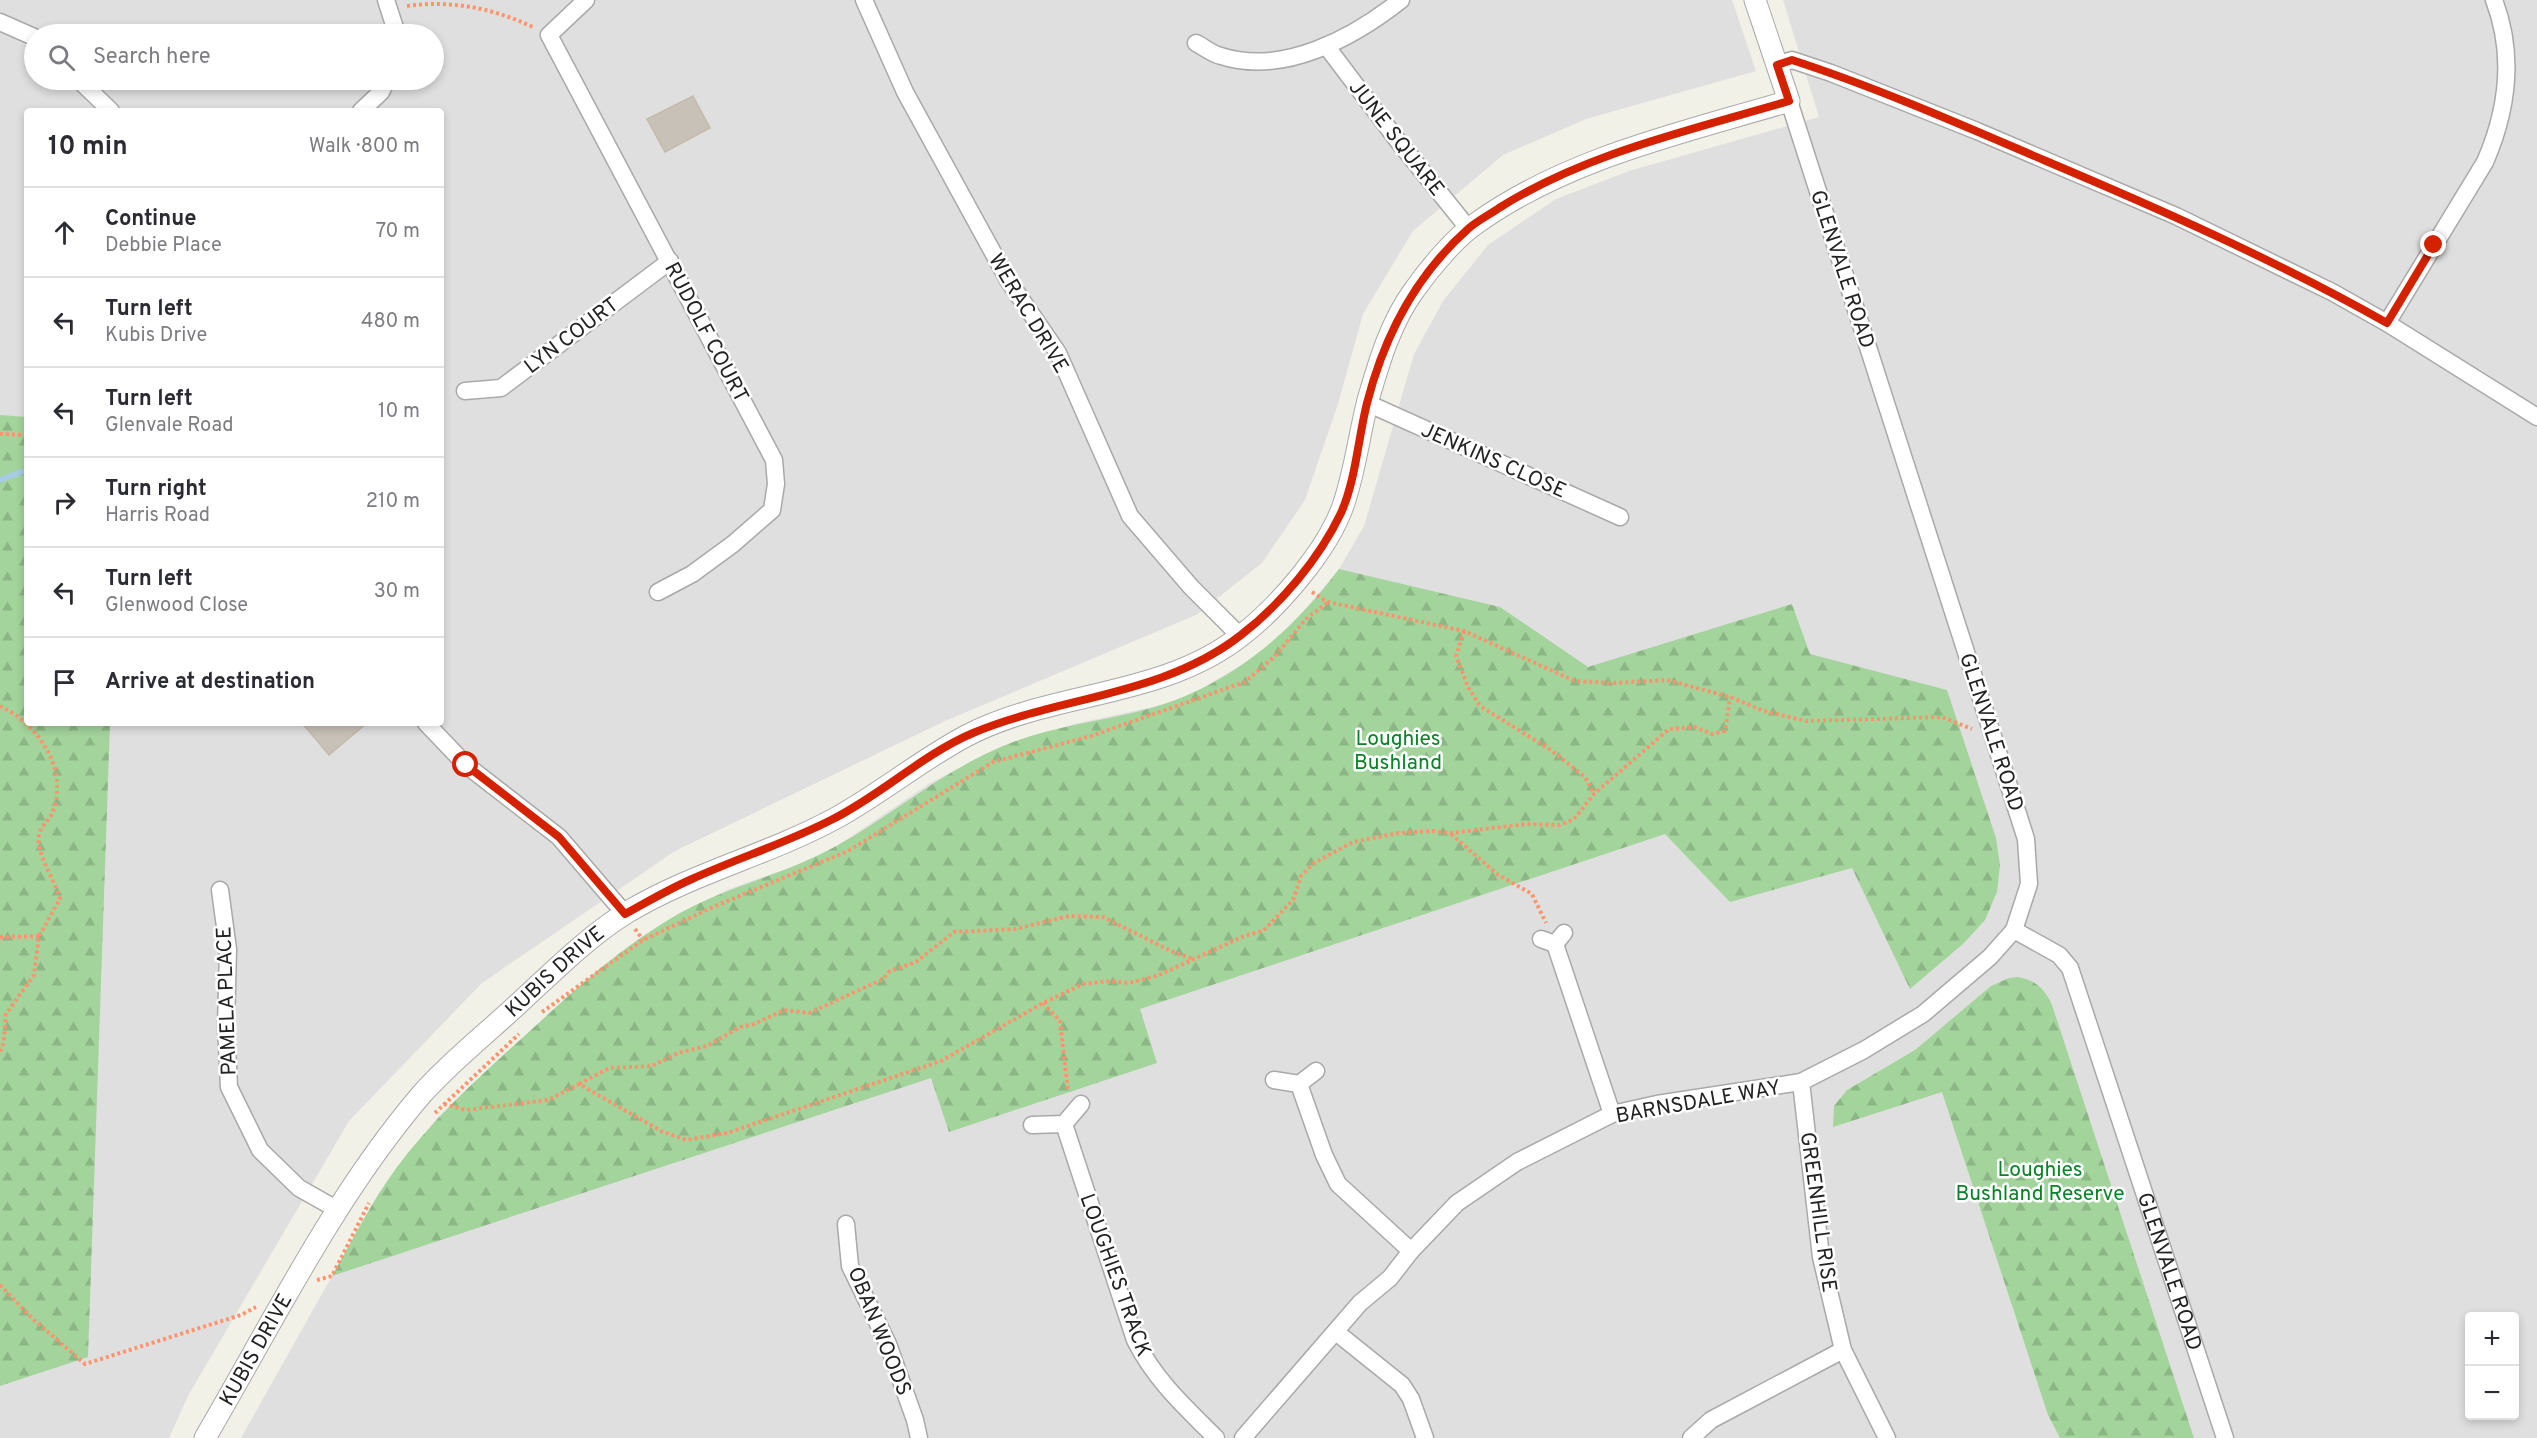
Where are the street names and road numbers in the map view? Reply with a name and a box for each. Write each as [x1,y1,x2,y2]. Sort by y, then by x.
street label: JUNE SQUARE [1342,75,1450,202]
street label: GLENVALE ROAD [1803,187,1880,352]
street label: WERAC DRIVE [981,249,1074,379]
street label: RUDOLF COURT [657,258,754,407]
street label: LYN COURT [519,292,625,381]
street label: JENKINS CLOSE [1416,417,1570,506]
street label: GLENVALE ROAD [1952,650,2029,815]
street label: KUBIS DRIVE [500,921,611,1024]
street label: PAMELA PLACE [211,926,244,1076]
street label: BARNSDALE WAY [1614,1075,1783,1130]
street label: GREENHILL RISE [1793,1130,1842,1294]
street label: GLENVALE ROAD [2130,1189,2207,1354]
street label: LOUGHIES TRACK [1073,1190,1157,1361]
street label: OBAN WOODS [840,1263,917,1400]
street label: KUBIS DRIVE [214,1289,299,1411]

